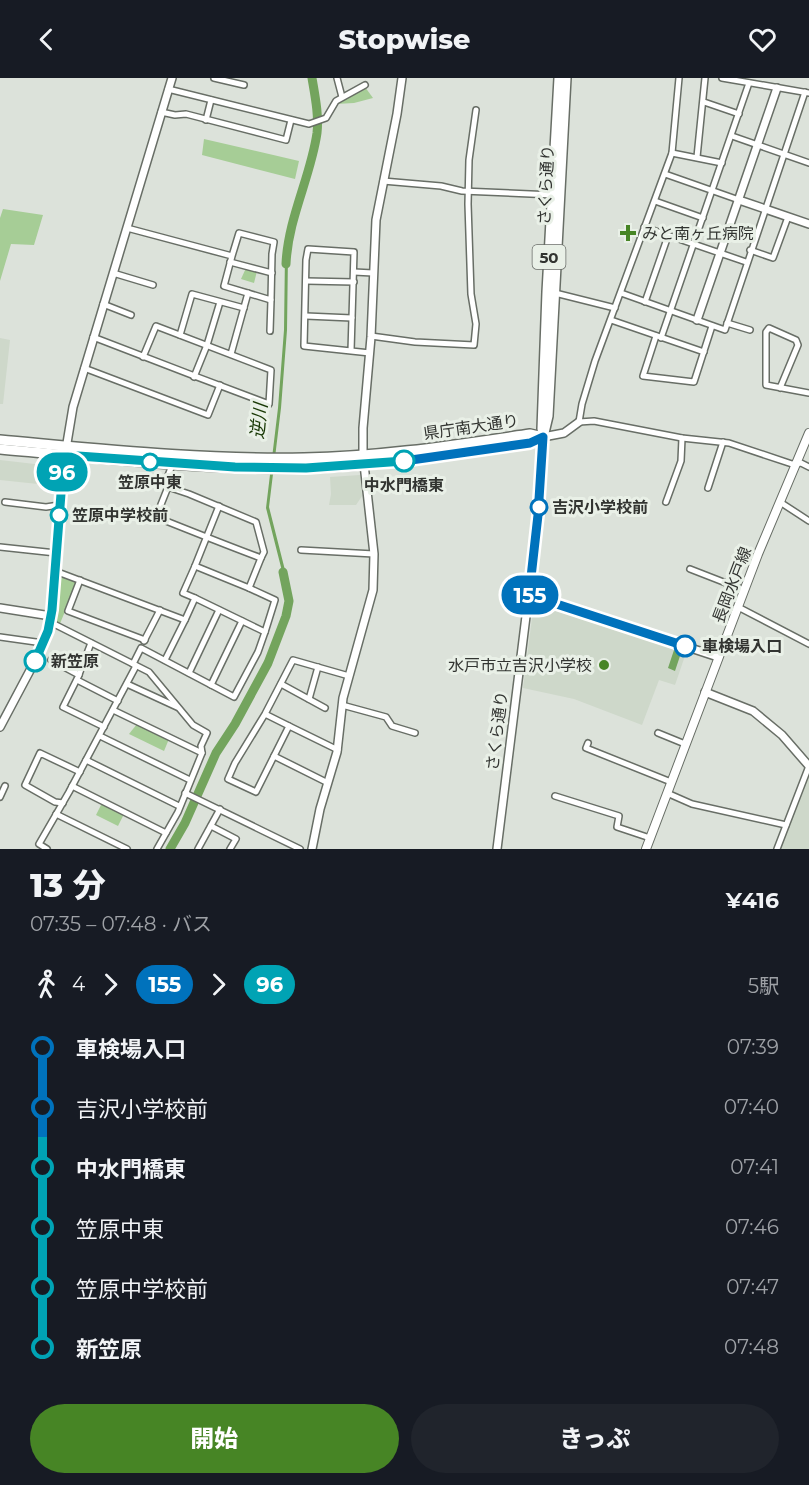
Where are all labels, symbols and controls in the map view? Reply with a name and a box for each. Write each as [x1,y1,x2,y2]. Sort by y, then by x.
icon: back [30,23,63,56]
text: Stopwise [339,23,470,56]
icon: heart [746,23,779,56]
street label: さくら通り [534,145,558,225]
marker: みと南ヶ丘病院 [619,224,637,242]
place label: みと南ヶ丘病院 [642,224,754,243]
road number: 50 [532,245,566,269]
water label: 逆川 [246,400,272,440]
street label: 県庁南大通り [422,411,520,443]
marker: 中水門橋東 [393,450,415,472]
line badge: 96 [35,452,89,492]
marker: 笠原中東 [141,453,159,471]
text: 96 [49,460,75,485]
place label: 笠原中東 [118,473,182,492]
place label: 中水門橋東 [364,476,444,495]
marker: 吉沢小学校前 [530,498,548,516]
place label: 吉沢小学校前 [552,498,648,517]
marker: 笠原中学校前 [50,506,68,524]
place label: 笠原中学校前 [72,506,168,525]
street label: 長岡水戸線 [709,544,755,626]
line badge: 155 [496,576,564,614]
text: 155 [513,583,547,608]
marker: 車検場入口 [674,635,696,657]
place label: 車検場入口 [702,637,782,656]
marker: 新笠原 [24,650,46,672]
place label: 新笠原 [51,652,99,671]
place label: 水戸市立吉沢小学校 [448,656,592,675]
marker: 水戸市立吉沢小学校 [597,658,611,672]
street label: さくら通り [483,690,511,772]
text: 13 分 [30,865,106,905]
text: ¥416 [726,887,779,914]
text: 07:35 – 07:48 · バス [30,912,212,936]
icon: walk [30,968,63,1001]
icon: forward [94,968,127,1001]
icon: forward [202,968,235,1001]
text: 4 [72,972,85,996]
text: 155 [148,972,181,997]
text: 96 [256,972,283,997]
text: 5駅 [748,974,779,998]
text: 07:39 [727,1035,779,1059]
text: 車検場入口 [76,1036,186,1063]
text: 07:40 [724,1095,779,1119]
text: 吉沢小学校前 [76,1096,208,1123]
text: 07:41 [730,1155,779,1179]
text: 中水門橋東 [76,1156,186,1183]
text: 07:46 [725,1215,779,1239]
text: 笠原中東 [76,1216,164,1243]
text: 07:47 [726,1275,779,1299]
text: 笠原中学校前 [76,1276,208,1303]
text: 07:48 [724,1335,779,1359]
text: 新笠原 [76,1336,142,1363]
button: 開始 [30,1404,399,1473]
button: きっぷ [411,1404,779,1473]

